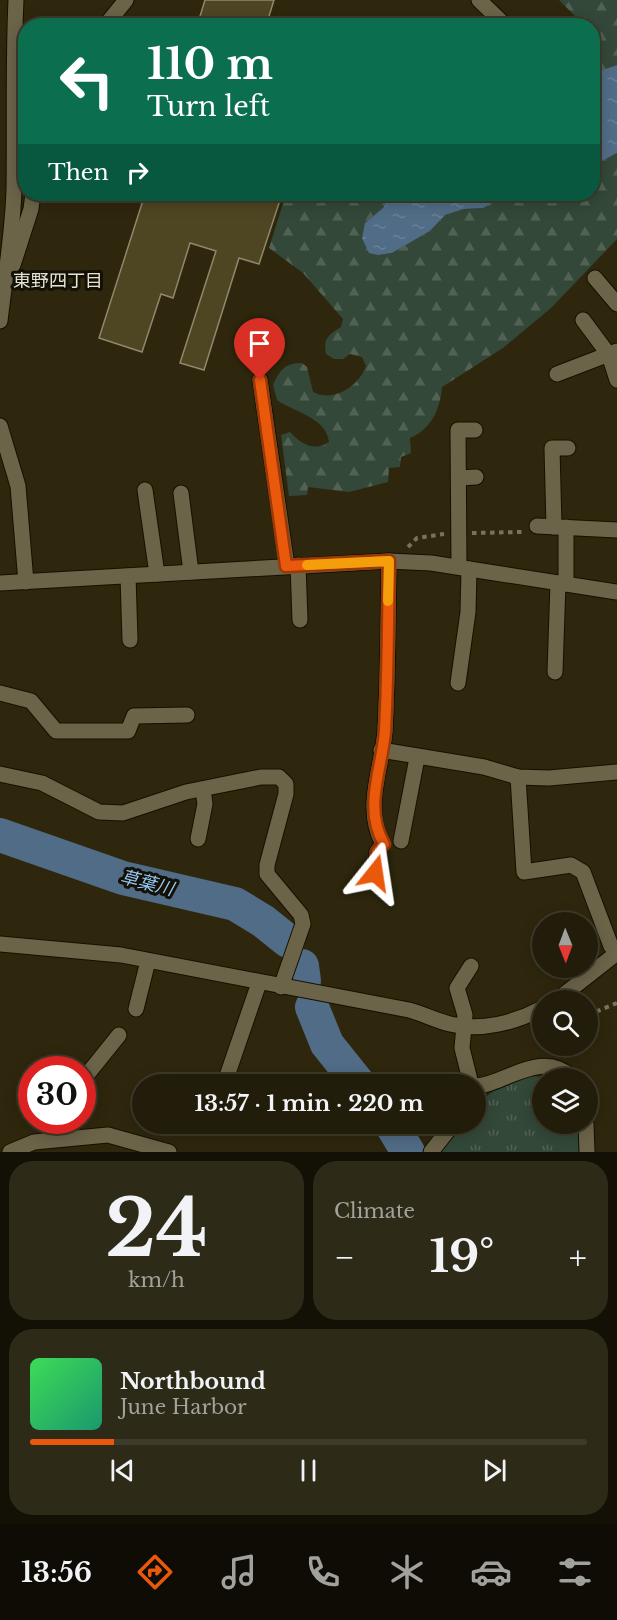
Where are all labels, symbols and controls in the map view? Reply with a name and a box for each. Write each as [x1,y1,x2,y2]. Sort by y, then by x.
text: 110 m [147,38,273,90]
icon: left [48,42,126,120]
text: Turn left [147,90,270,123]
icon: right [121,156,154,189]
text: Then [48,159,109,186]
district label: 東野四丁目 [13,270,103,292]
pin [234,318,285,380]
icon: arrive [243,327,276,360]
position arrow [343,841,407,905]
water label: 草葉川 [118,866,178,901]
north arrow [532,912,598,978]
map controls [532,912,598,1134]
button: search [532,990,598,1056]
speed limit sign: 30 [18,1056,96,1134]
button: layers [532,1068,598,1134]
text: 13:57 · 1 min · 220 m [194,1090,424,1117]
text: 24 [105,1180,208,1277]
text: Climate [334,1199,415,1223]
text: 19° [429,1228,494,1284]
text: − [334,1237,355,1278]
text: + [569,1237,587,1278]
text: km/h [128,1268,185,1292]
text: Northbound [120,1368,266,1395]
text: June Harbor [120,1395,247,1419]
icon: previous [106,1454,139,1487]
icon: pause [292,1454,325,1487]
icon: next [478,1454,511,1487]
icon: directions [134,1551,176,1593]
icon: music [218,1551,260,1593]
icon: phone [302,1551,344,1593]
icon: climate [386,1551,428,1593]
icon: car [470,1551,512,1593]
icon: filters [554,1551,596,1593]
text: 13:56 [21,1556,92,1589]

